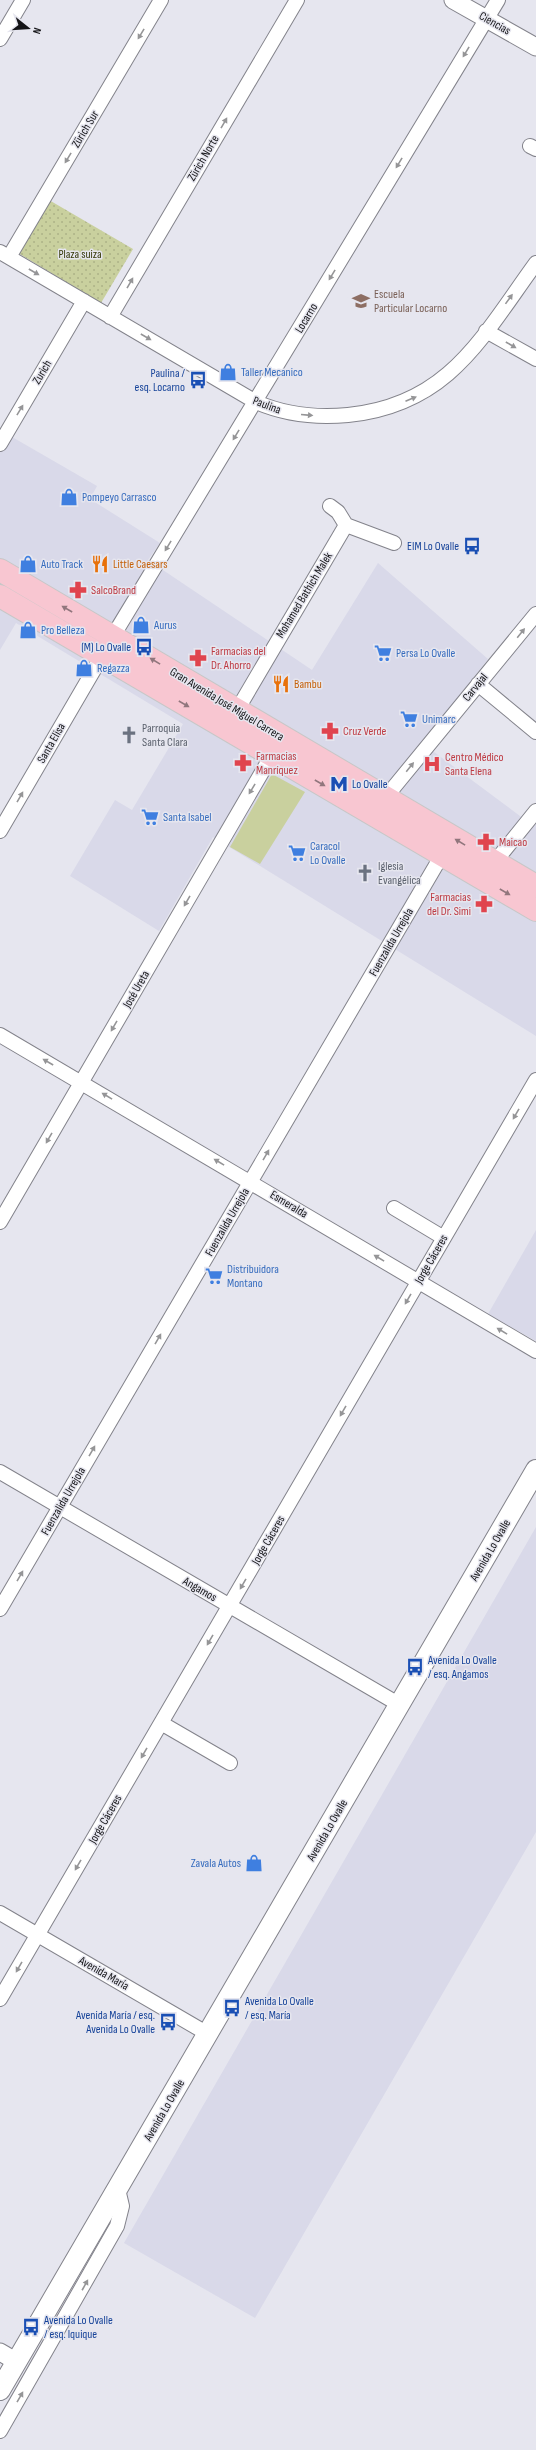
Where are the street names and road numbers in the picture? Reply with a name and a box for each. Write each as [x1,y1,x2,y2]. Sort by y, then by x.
street label: Ciencias [476,8,513,38]
street label: Zürich Sur [68,107,103,151]
street label: Zürich Norte [184,133,223,184]
street label: Locarno [292,301,321,336]
street label: Zurich [29,357,55,387]
street label: Paulina [251,393,283,418]
street label: Mohamed Bathich Malek [273,549,336,641]
street label: Gran Avenida José Miguel Carrera [167,664,287,745]
street label: Carvajal [460,670,491,704]
street label: Santa Elisa [34,720,69,766]
street label: Fuenzalida Urrejola [366,905,417,979]
street label: José Ureta [119,968,153,1011]
street label: Fuenzalida Urrejola [202,1185,253,1259]
street label: Esmeralda [267,1187,311,1222]
street label: Jorge Cáceres [411,1232,451,1287]
street label: Fuenzalida Urrejola [38,1464,89,1538]
street label: Jorge Cáceres [248,1513,288,1568]
street label: Avenida Lo Ovalle [466,1517,514,1585]
street label: Angamos [179,1573,219,1605]
street label: Jorge Cáceres [85,1792,125,1847]
street label: Avenida Lo Ovalle [303,1797,351,1865]
street label: Avenida María [75,1953,132,1994]
street label: Avenida Lo Ovalle [140,2077,188,2145]

